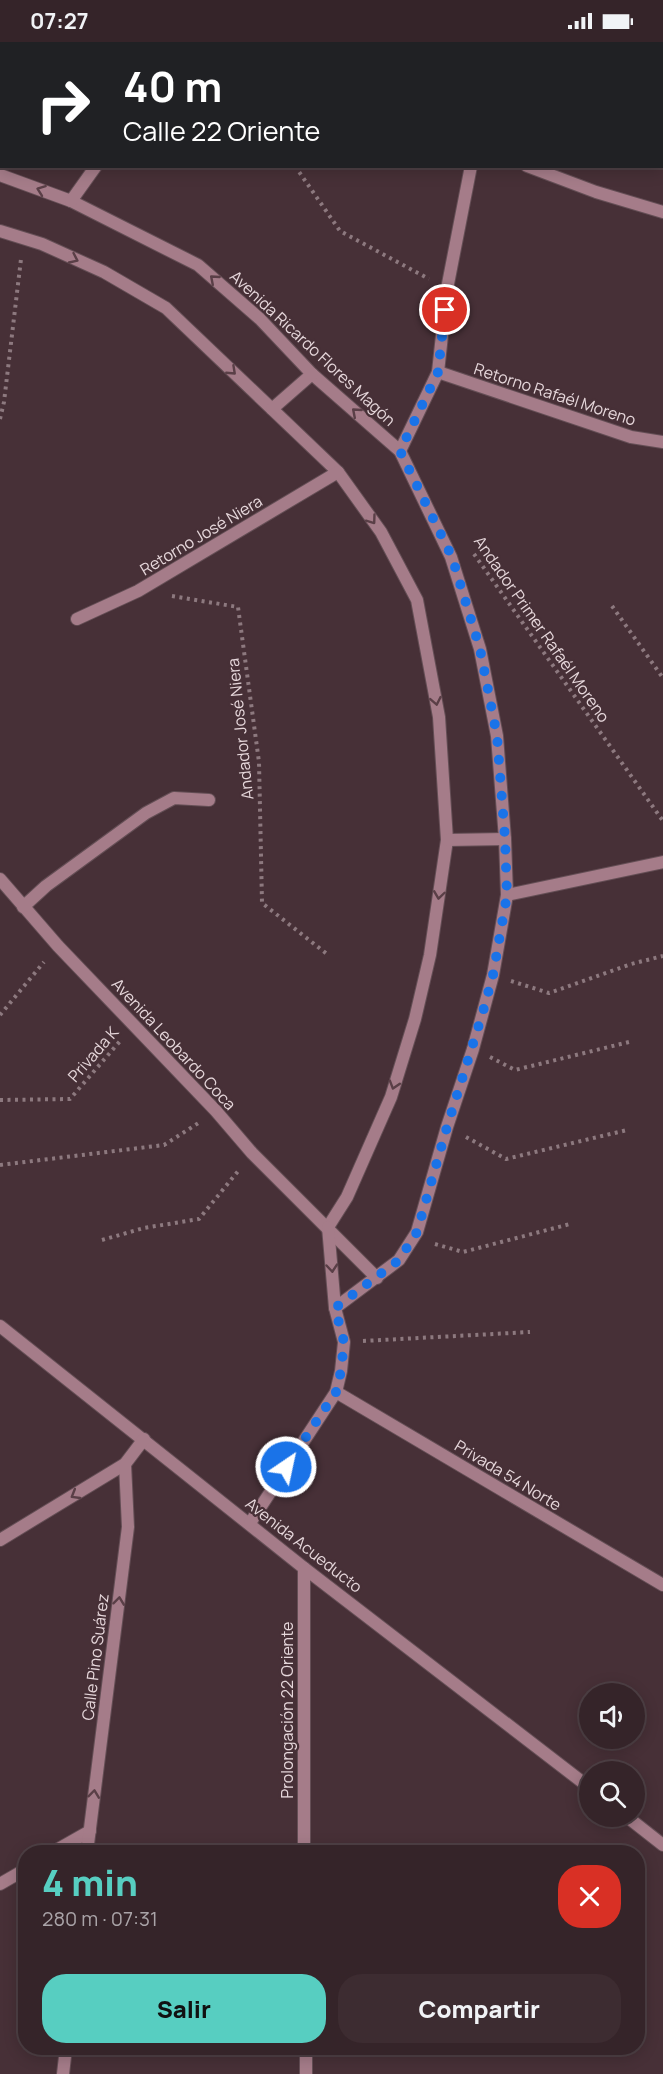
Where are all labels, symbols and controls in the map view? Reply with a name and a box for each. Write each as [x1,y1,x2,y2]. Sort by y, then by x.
text: 07:27 [30,6,89,36]
text: 40 m [123,57,222,115]
icon: right [24,66,102,144]
text: Calle 22 Oriente [123,112,320,149]
one-way arrow [36,185,47,197]
one-way arrow [68,252,79,264]
street label: Avenida Ricardo Flores Magón [225,265,401,431]
one-way arrow [210,275,221,286]
pin [419,284,470,335]
icon: arrive [428,293,461,326]
street label: Retorno Rafaél Moreno [471,357,639,431]
one-way arrow [224,363,235,374]
one-way arrow [352,408,363,419]
street label: Retorno José Niera [136,490,266,580]
one-way arrow [365,513,376,524]
street label: Andador Primer Rafaél Moreno [469,531,615,727]
street label: Andador José Niera [222,657,258,801]
one-way arrow [429,696,442,706]
one-way arrow [434,891,446,900]
street label: Avenida Leobardo Coca [107,973,241,1115]
street label: Privada K [63,1021,124,1086]
one-way arrow [389,1079,402,1090]
one-way arrow [325,1263,338,1272]
street label: Privada 54 Norte [451,1434,565,1516]
position arrow [254,1435,318,1499]
one-way arrow [71,1487,81,1499]
street label: Avenida Acueducto [241,1492,367,1598]
street label: Calle Pino Suárez [76,1592,114,1722]
one-way arrow [112,1596,124,1605]
street label: Prolongación 22 Oriente [276,1622,298,1798]
map controls [579,1683,645,1827]
button: sound [579,1683,645,1749]
button: search [579,1761,645,1827]
one-way arrow [88,1790,100,1799]
text: 4 min [42,1858,138,1907]
button: close [558,1865,621,1928]
text: 280 m · 07:31 [42,1905,158,1932]
button: Salir [42,1974,326,2043]
button: Compartir [338,1974,621,2043]

